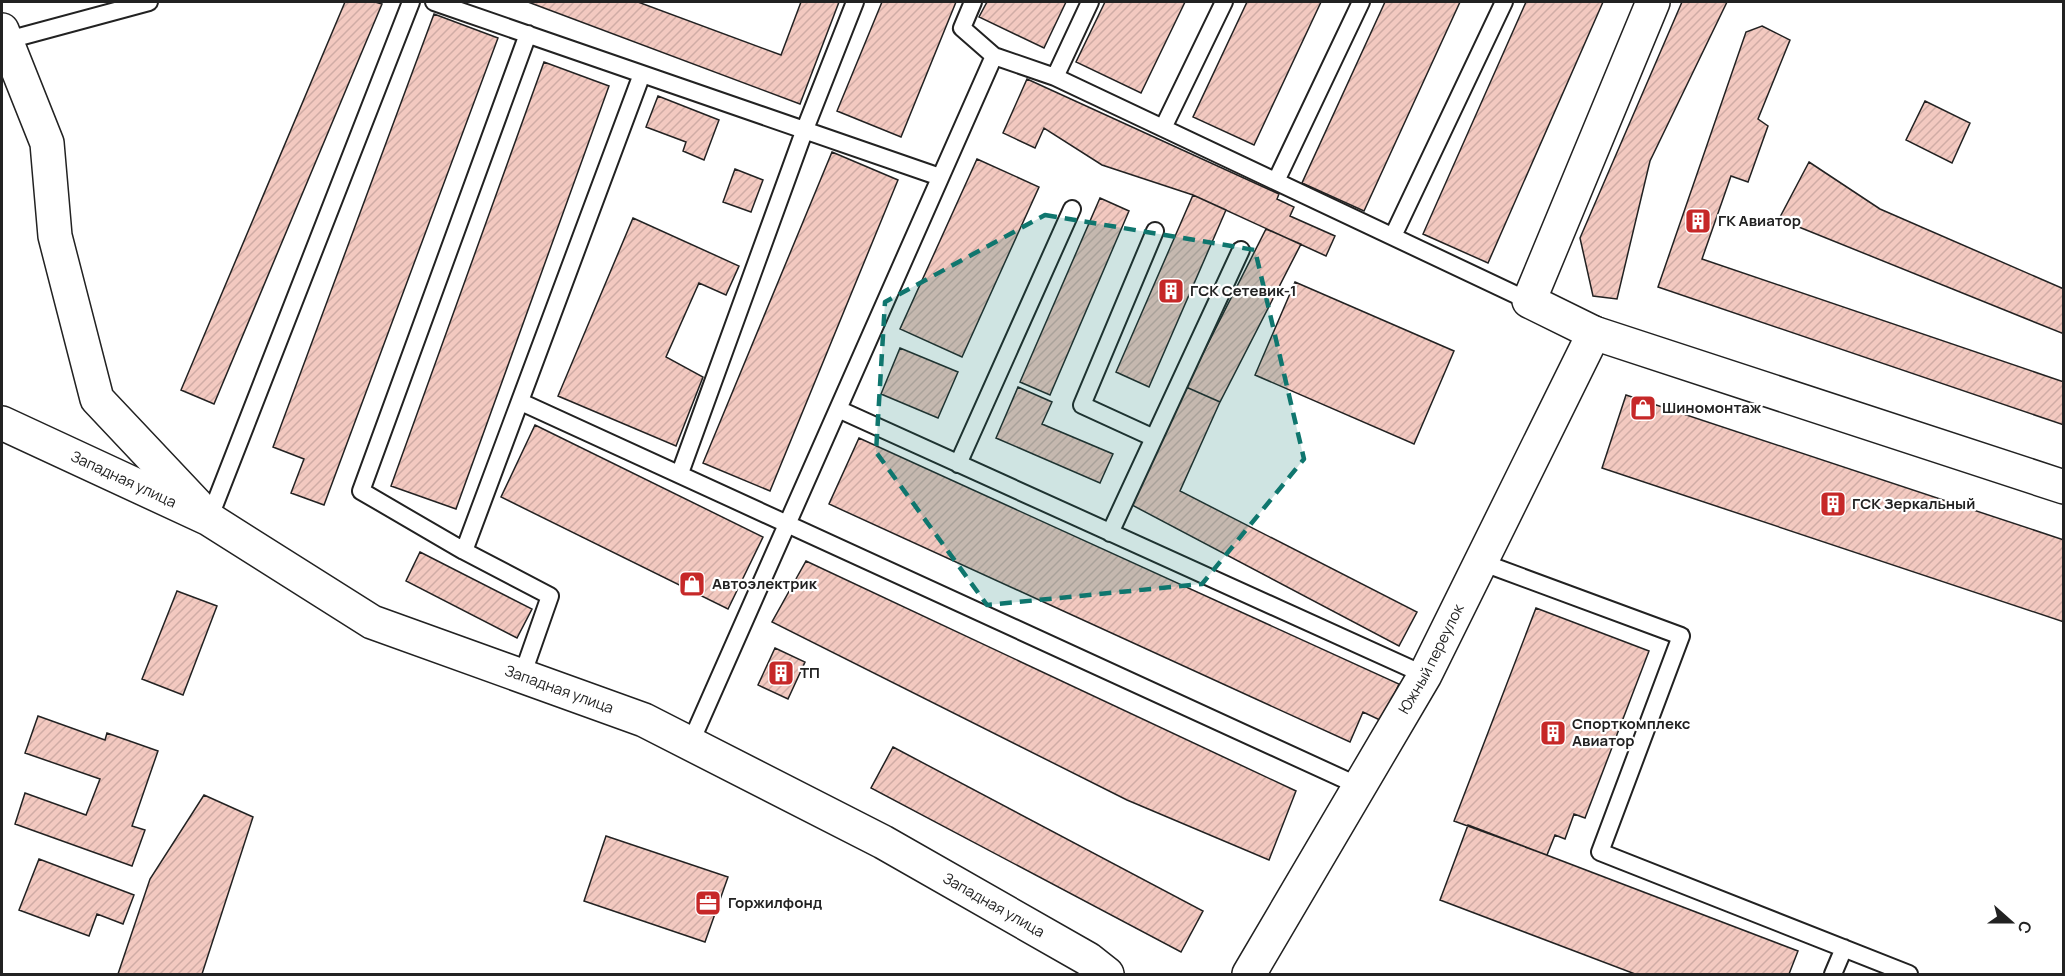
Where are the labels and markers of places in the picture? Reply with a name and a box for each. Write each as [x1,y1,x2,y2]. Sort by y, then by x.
building icon: ГК Авиатор [1683,206,1713,236]
place label: ГК Авиатор [1718,210,1801,231]
building icon: ГСК Сетевик-1 [1156,276,1186,306]
place label: ГСК Сетевик-1 [1190,280,1297,301]
shop icon: Шиномонтаж [1628,393,1658,423]
place label: Шиномонтаж [1662,397,1762,418]
building icon: ГСК Зеркальный [1818,489,1848,519]
place label: ГСК Зеркальный [1852,493,1975,514]
shop icon: Автоэлектрик [677,569,707,599]
place label: Автоэлектрик [712,573,818,594]
building icon: ТП [766,658,796,688]
place label: ТП [800,662,820,683]
place label: Спорткомплекс Авиатор [1572,713,1691,751]
building icon: Спорткомплекс Авиатор [1538,718,1568,748]
office icon: Горжилфонд [693,888,723,918]
place label: Горжилфонд [728,892,823,913]

